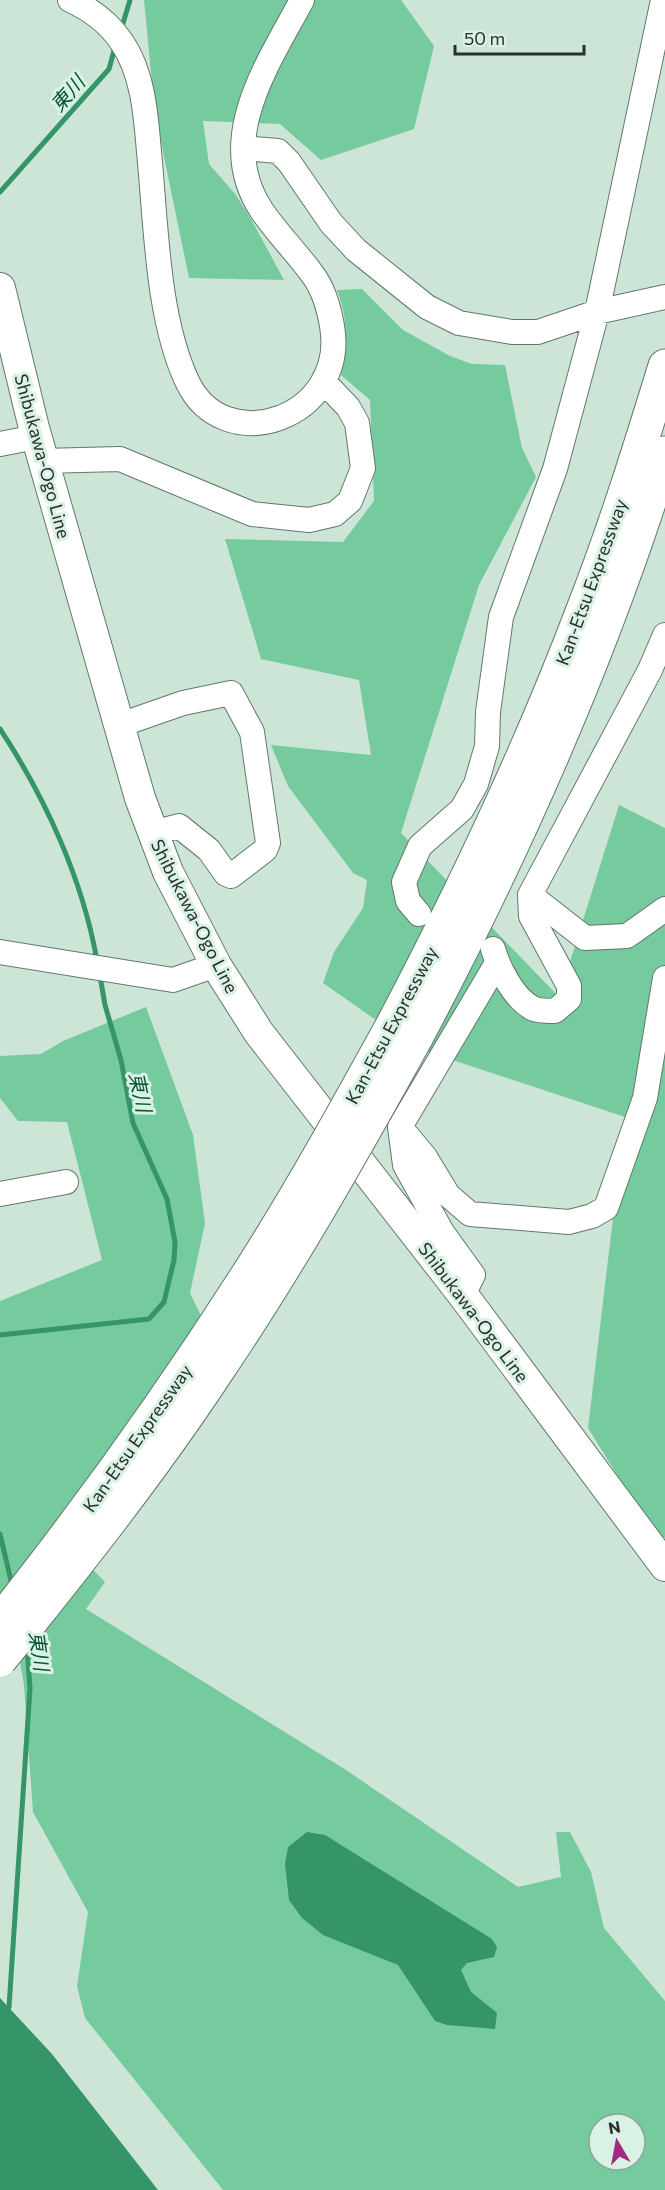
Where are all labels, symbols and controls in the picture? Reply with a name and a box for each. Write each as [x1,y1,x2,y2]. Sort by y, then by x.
scale bar [455,18,584,56]
text: 50 m [464,27,505,49]
water label: 東川 [45,69,90,116]
street label: Shibukawa-Ogo Line [10,371,76,541]
street label: Kan-Etsu Expressway [551,496,631,668]
street label: Shibukawa-Ogo Line [147,835,243,997]
street label: Kan-Etsu Expressway [340,942,442,1108]
water label: 東川 [125,1070,157,1116]
street label: Shibukawa-Ogo Line [414,1238,534,1386]
street label: Kan-Etsu Expressway [78,1360,196,1516]
water label: 東川 [25,1630,55,1674]
north arrow [587,2112,647,2172]
text: N [607,2116,622,2137]

